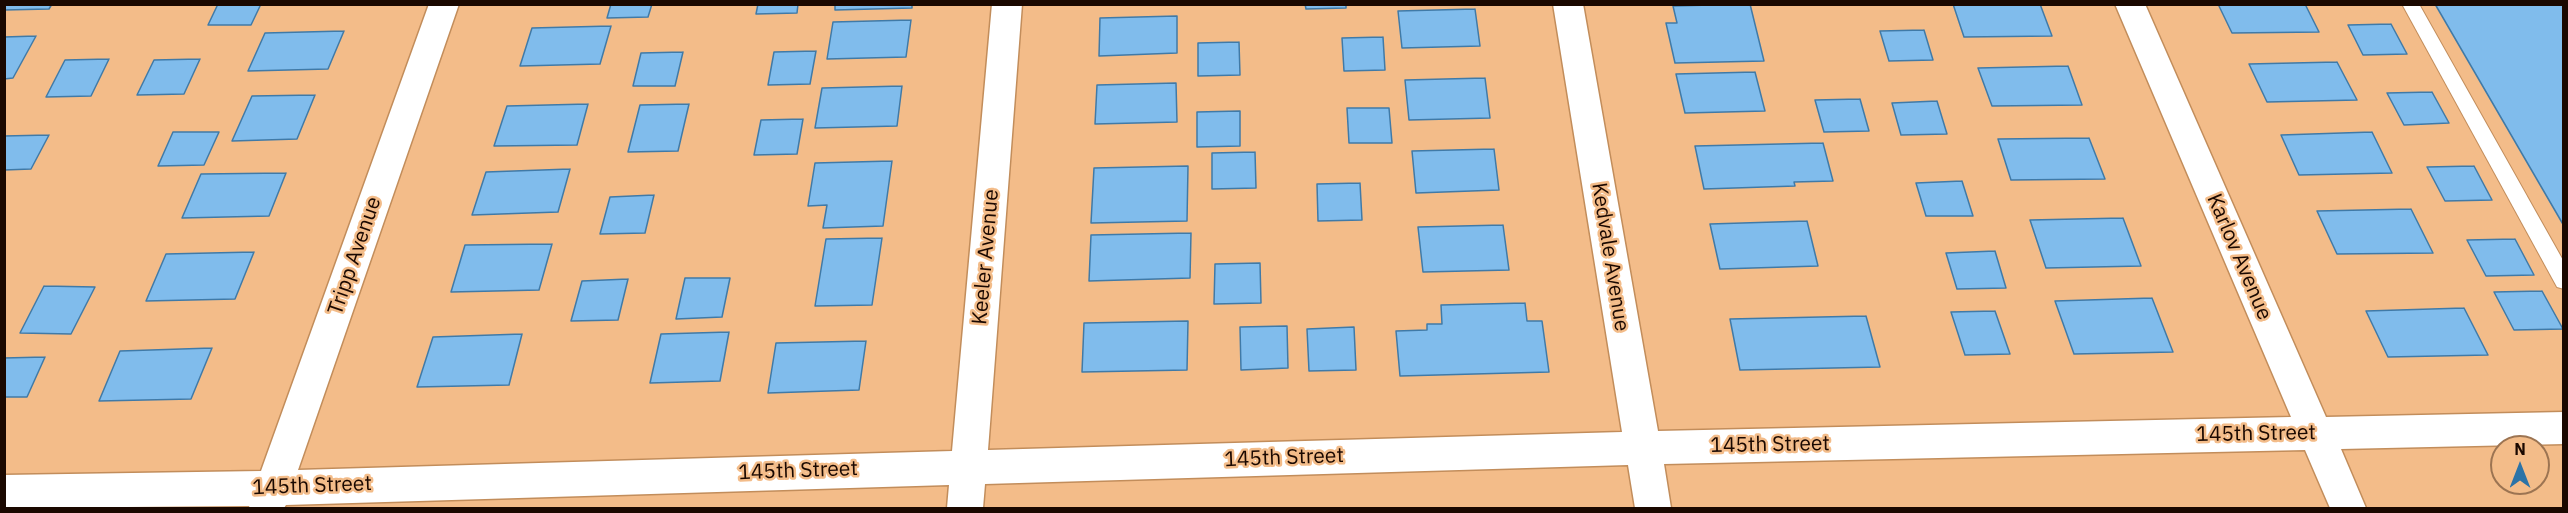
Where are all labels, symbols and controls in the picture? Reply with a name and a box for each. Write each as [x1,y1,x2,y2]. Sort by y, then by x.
street label: Kedvale Avenue [1586,181,1634,333]
street label: Keeler Avenue [968,188,1004,326]
street label: Karlov Avenue [2201,190,2277,324]
street label: Tripp Avenue [323,194,387,318]
street label: 145th Street [2196,420,2316,448]
street label: 145th Street [1710,431,1830,459]
north arrow [2490,435,2550,495]
text: N [2514,439,2526,459]
street label: 145th Street [1224,443,1344,473]
street label: 145th Street [738,456,858,486]
street label: 145th Street [252,471,372,501]

